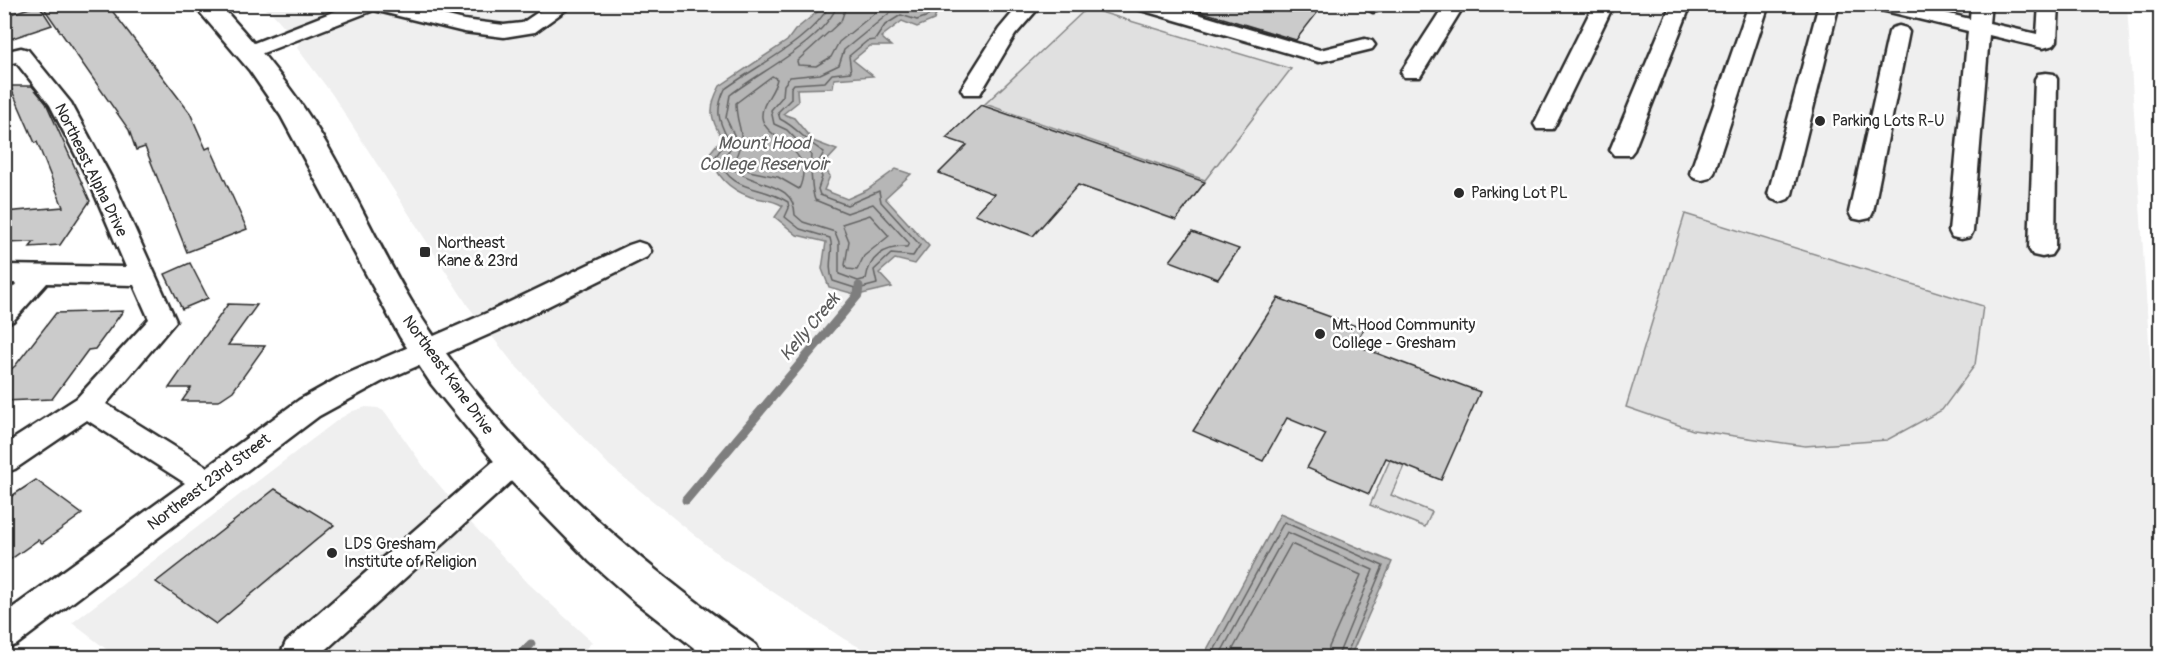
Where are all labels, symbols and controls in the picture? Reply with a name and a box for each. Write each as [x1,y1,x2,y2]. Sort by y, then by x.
street label: Northeast Alpha Drive [50,100,132,240]
place label: Parking Lots R-U [1832,111,1945,131]
marker: Parking Lots R-U [1813,114,1827,128]
water label: Mount Hood College Reservoir [699,132,832,176]
place label: Parking Lot PL [1471,183,1568,203]
marker: Parking Lot PL [1452,186,1466,200]
place label: Northeast Kane & 23rd [437,233,518,271]
marker: Northeast Kane & 23rd [418,245,432,259]
water label: Kelly Creek [775,287,846,366]
street label: Northeast Kane Drive [398,311,498,439]
place label: Mt. Hood Community College - Gresham [1332,315,1475,353]
marker: Mt. Hood Community College - Gresham [1313,327,1327,341]
street label: Northeast 23rd Street [143,429,275,535]
place label: LDS Gresham Institute of Religion [344,534,477,572]
marker: LDS Gresham Institute of Religion [325,546,339,560]

